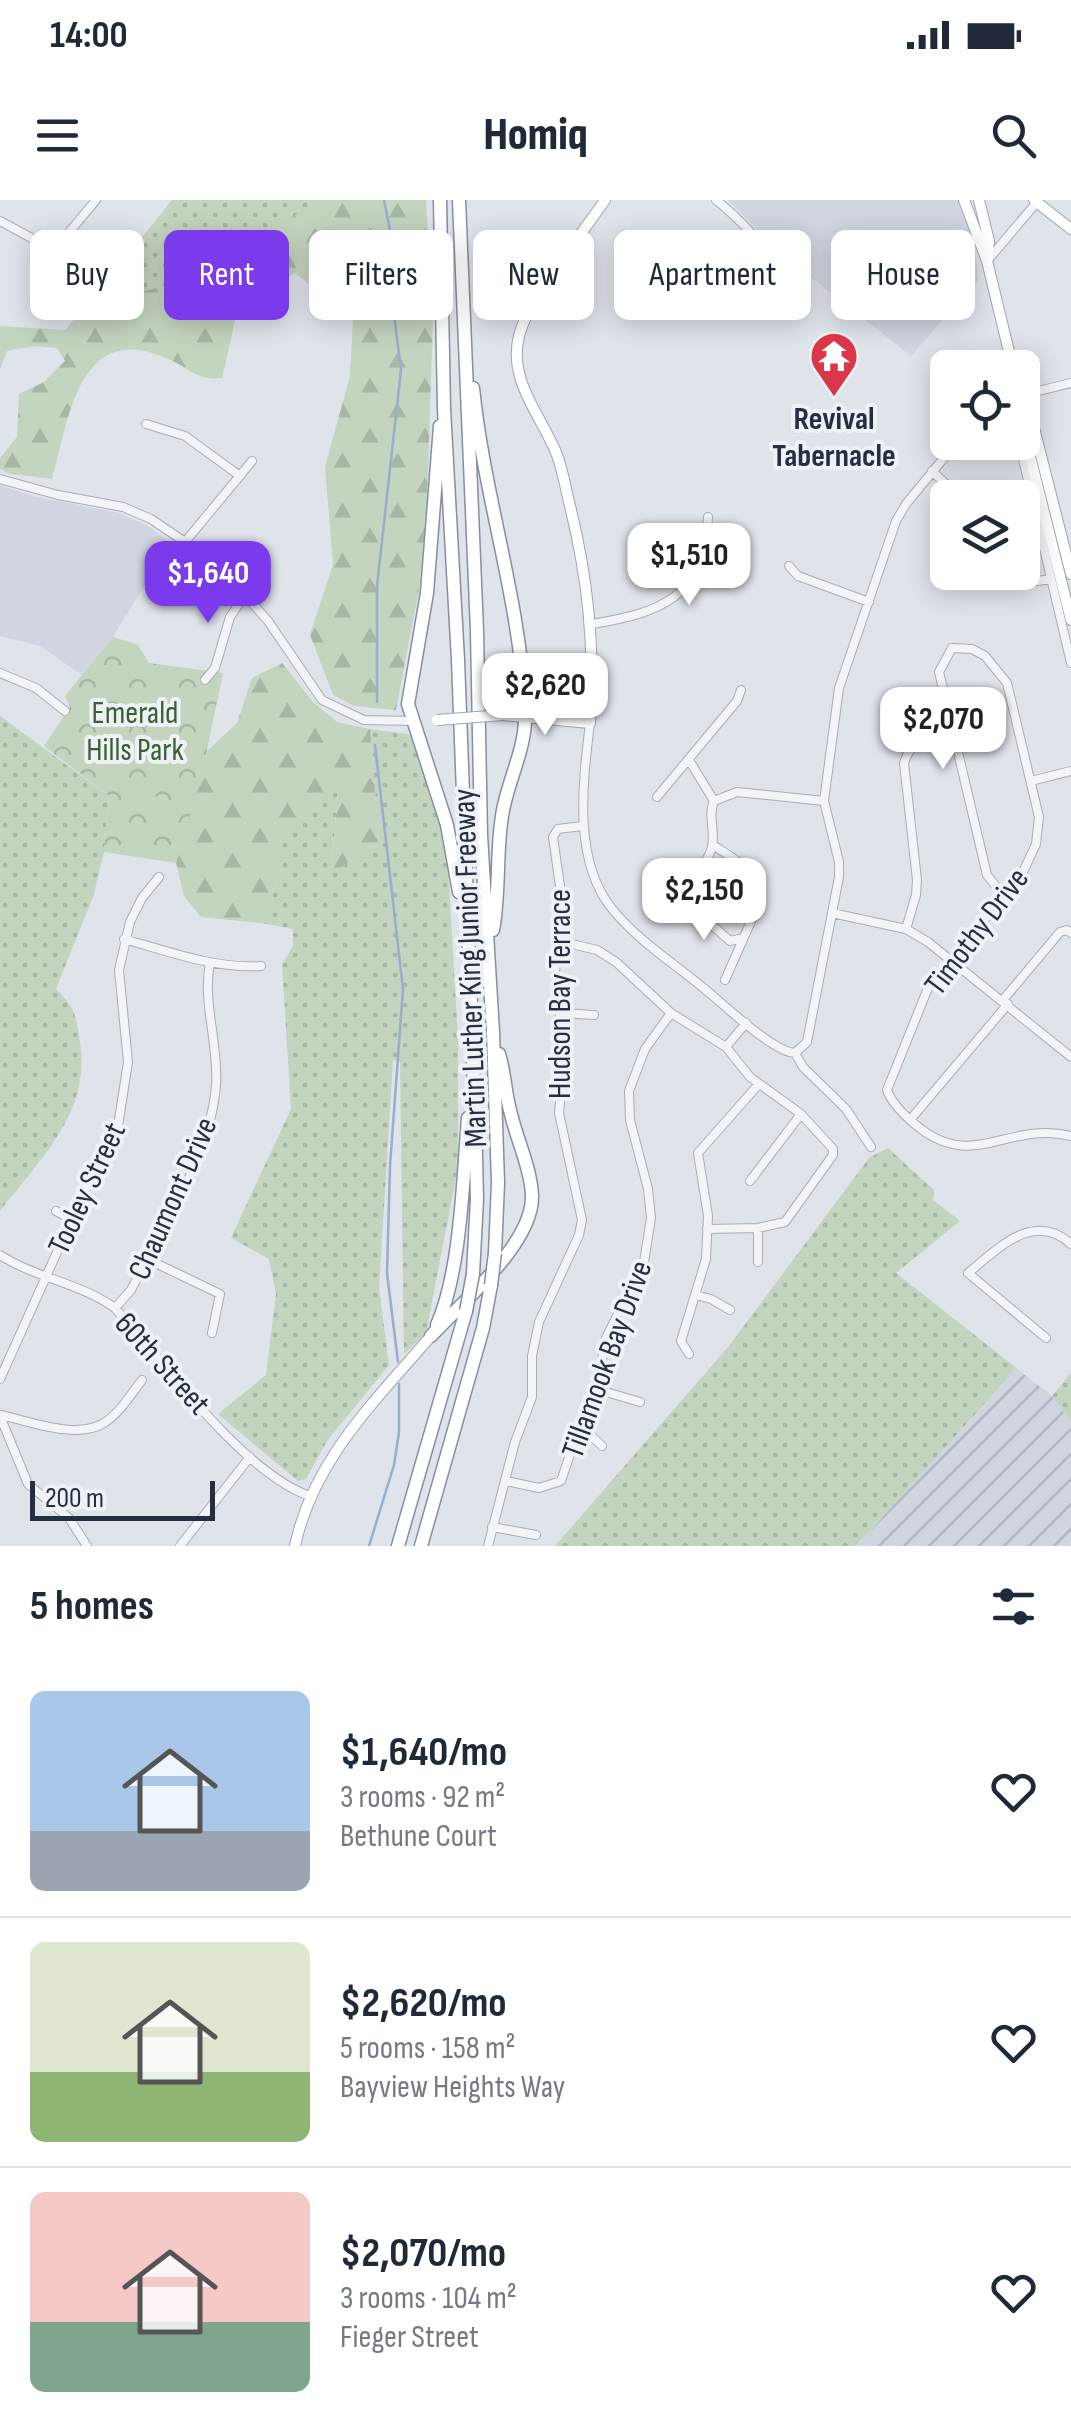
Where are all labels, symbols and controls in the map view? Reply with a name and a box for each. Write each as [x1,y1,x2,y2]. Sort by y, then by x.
text: 14:00 [50,13,128,58]
icon: menu [30,108,85,163]
text: Homiq [483,108,588,163]
icon: search [986,108,1041,163]
chip: Buy [30,230,144,320]
chip: Rent [164,230,289,320]
chip: Filters [309,230,453,320]
chip: New [473,230,594,320]
chip: Apartment [614,230,811,320]
chip: House [831,230,975,320]
temple icon: Revival Tabernacle [808,330,860,398]
map controls [930,350,1040,590]
button: locate [930,350,1040,460]
place label: Revival Tabernacle [772,400,896,476]
button: layers [930,480,1040,590]
pin: $1,510 [608,523,770,608]
text: $1,510 [649,536,729,575]
pin: $1,640 [127,541,289,626]
text: $1,640 [167,554,249,593]
pin: $2,620 [464,653,626,738]
text: $2,620 [504,666,586,705]
pin: $2,070 [862,687,1024,772]
park label: Emerald Hills Park [86,694,184,770]
text: $2,070 [902,700,984,739]
street label: Martin Luther King Junior Freeway [445,788,496,1148]
pin: $2,150 [623,858,785,943]
street label: Timothy Drive [917,860,1038,1003]
text: $2,150 [664,871,744,910]
street label: Hudson Bay Terrace [541,889,580,1099]
street label: Chaumont Drive [120,1111,226,1286]
street label: Tooley Street [40,1116,135,1261]
street label: Tillamook Bay Drive [554,1255,661,1464]
street label: 60th Street [106,1305,218,1423]
scale bar [30,1476,215,1520]
text: 200 m [45,1482,104,1515]
icon: filters [986,1579,1041,1634]
text: 5 homes [30,1581,154,1632]
text: $1,640/mo [340,1727,507,1778]
icon: home [110,1731,230,1851]
icon: heart [986,1764,1041,1819]
text: 3 rooms · 92 m² [340,1778,505,1817]
text: Bethune Court [340,1817,497,1856]
text: $2,620/mo [340,1978,507,2029]
icon: home [110,1982,230,2102]
icon: heart [986,2015,1041,2070]
text: 5 rooms · 158 m² [340,2029,515,2068]
text: Bayview Heights Way [340,2068,565,2107]
text: $2,070/mo [340,2228,506,2279]
icon: home [110,2232,230,2352]
icon: heart [986,2265,1041,2320]
text: 3 rooms · 104 m² [340,2279,517,2318]
text: Fieger Street [340,2318,479,2357]

